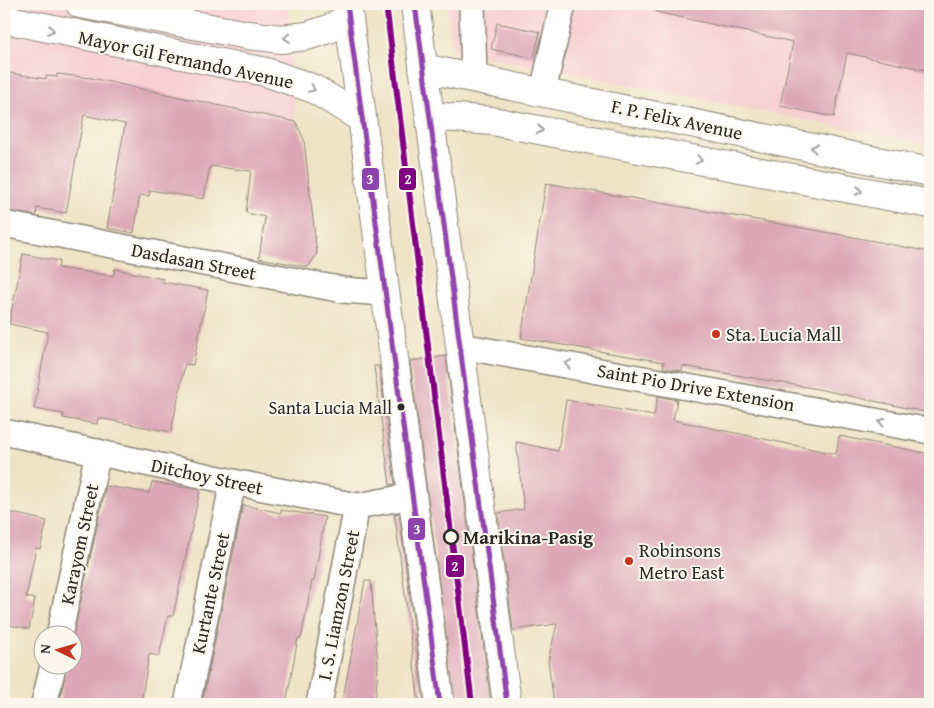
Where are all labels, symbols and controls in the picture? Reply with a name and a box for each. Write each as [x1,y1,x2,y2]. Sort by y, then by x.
street label: Mayor Gil Fernando Avenue [76,22,296,96]
one-way arrow [47,24,56,34]
one-way arrow [283,32,291,43]
one-way arrow [306,83,315,93]
street label: F. P. Felix Avenue [609,91,745,147]
one-way arrow [535,124,544,135]
one-way arrow [810,143,818,154]
one-way arrow [695,155,704,165]
line badge: 3 [361,167,380,191]
line badge: 2 [398,167,417,191]
text: 3 [366,169,374,189]
text: 2 [404,169,412,189]
one-way arrow [854,185,863,195]
street label: Dasdasan Street [129,235,259,287]
place label: Sta. Lucia Mall [726,320,841,348]
marker: Sta. Lucia Mall [710,328,722,340]
street label: Saint Pio Drive Extension [595,356,797,418]
one-way arrow [563,360,572,370]
place label: Santa Lucia Mall [268,394,392,421]
marker: Santa Lucia Mall [396,402,406,412]
one-way arrow [878,417,887,428]
street label: Ditchoy Street [148,450,266,502]
street label: Karayom Street [52,480,106,607]
line badge: 3 [407,517,426,541]
text: 3 [413,519,421,539]
place label: Marikina-Pasig [463,523,594,551]
street label: I. S. Liamzon Street [310,527,366,683]
street label: Kurtante Street [183,529,237,656]
marker: Marikina-Pasig [443,529,459,545]
place label: Robinsons Metro East [639,536,725,586]
line badge: 2 [445,554,465,578]
marker: Robinsons Metro East [623,555,635,567]
text: 2 [451,556,459,576]
north arrow [32,626,82,676]
text: N [35,643,55,654]

